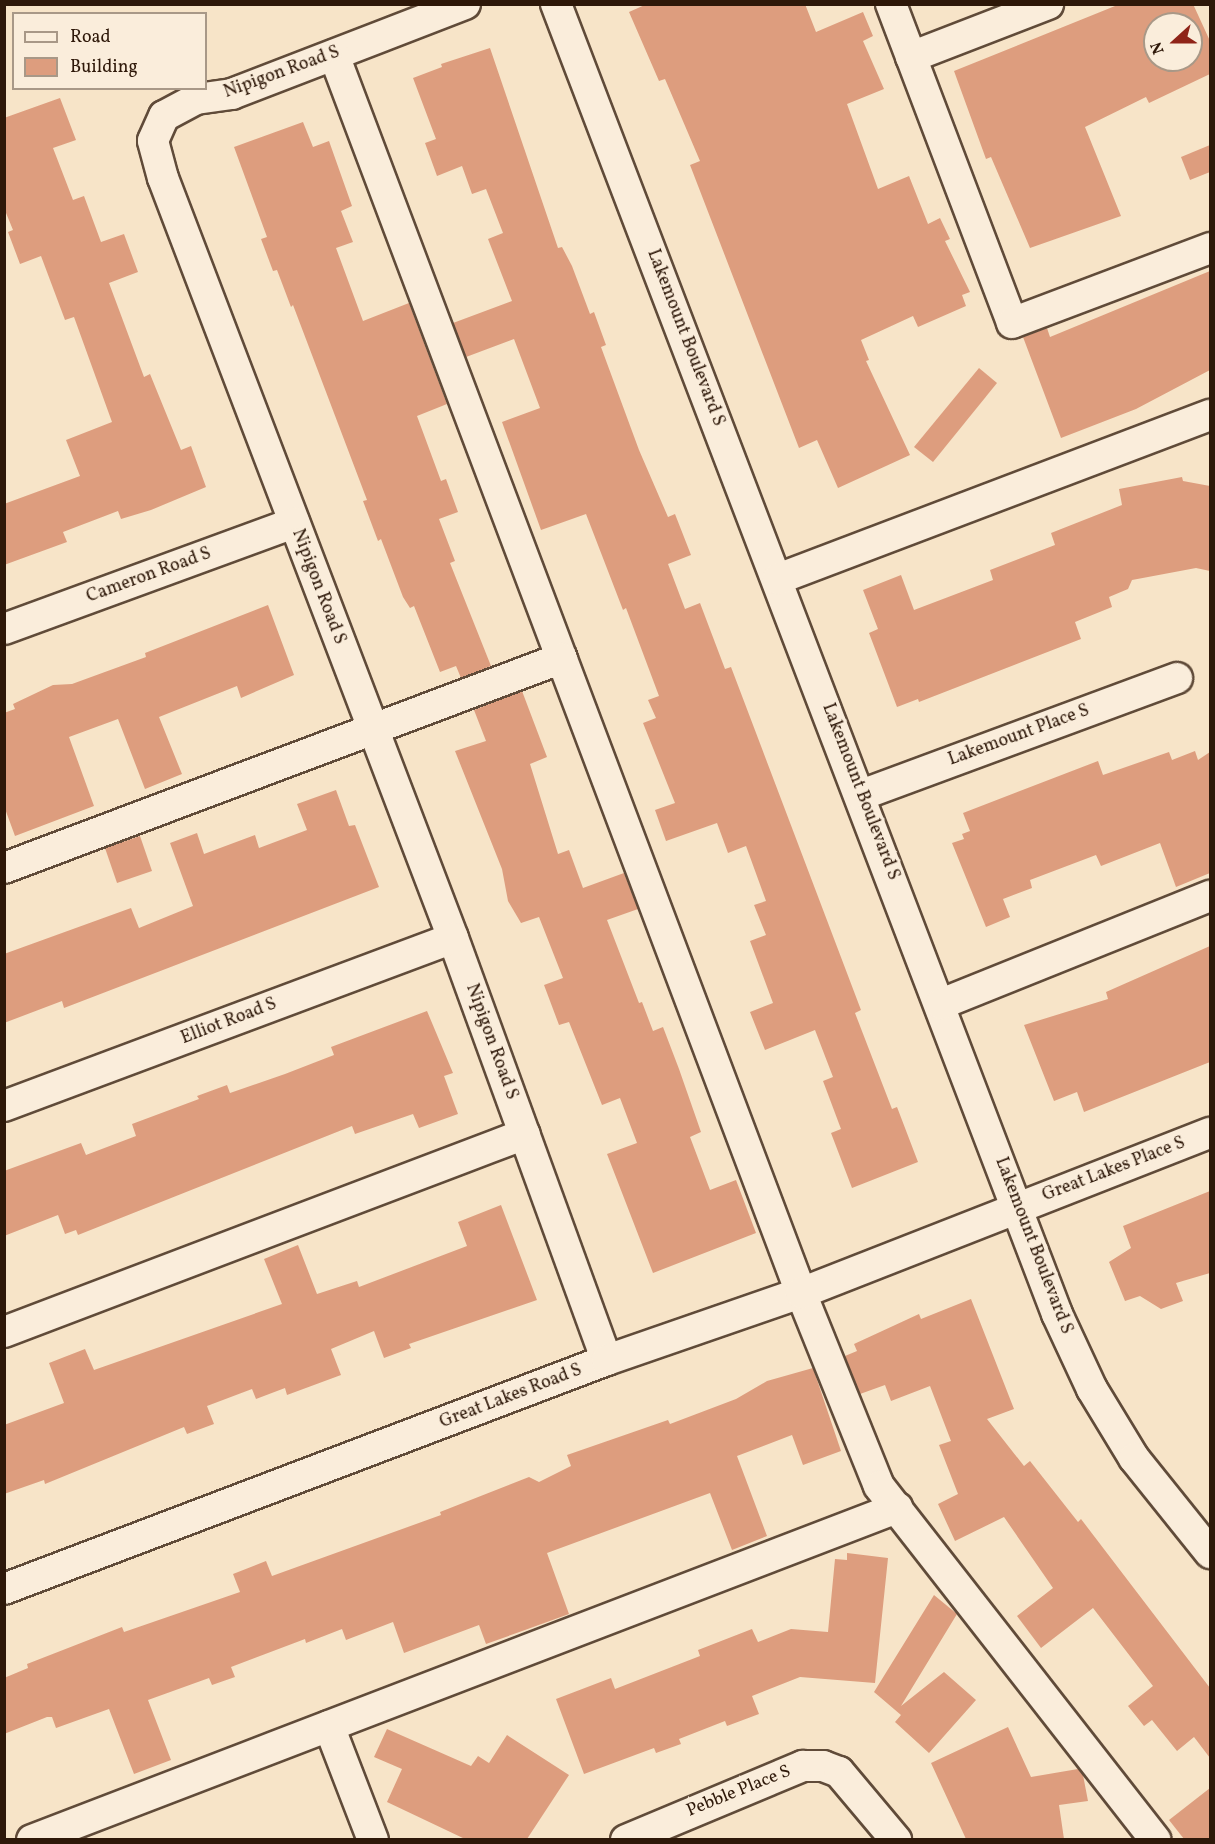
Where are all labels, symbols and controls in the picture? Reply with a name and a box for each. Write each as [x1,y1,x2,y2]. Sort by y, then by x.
legend [12,12,207,90]
north arrow [1143,12,1203,72]
text: Road [70,25,111,50]
text: N [1146,38,1170,57]
street label: Nipigon Road S [221,42,343,104]
text: Building [70,55,138,80]
street label: Lakemount Boulevard S [641,246,729,430]
street label: Nipigon Road S [286,526,350,648]
street label: Cameron Road S [84,543,214,609]
street label: Lakemount Boulevard S [816,700,904,884]
street label: Lakemount Place S [946,700,1092,772]
street label: Nipigon Road S [460,981,522,1103]
street label: Elliot Road S [178,994,280,1050]
street label: Great Lakes Place S [1040,1133,1188,1207]
street label: Lakemount Boulevard S [989,1154,1077,1338]
street label: Great Lakes Road S [437,1360,585,1434]
street label: Pebble Place S [684,1761,794,1823]

